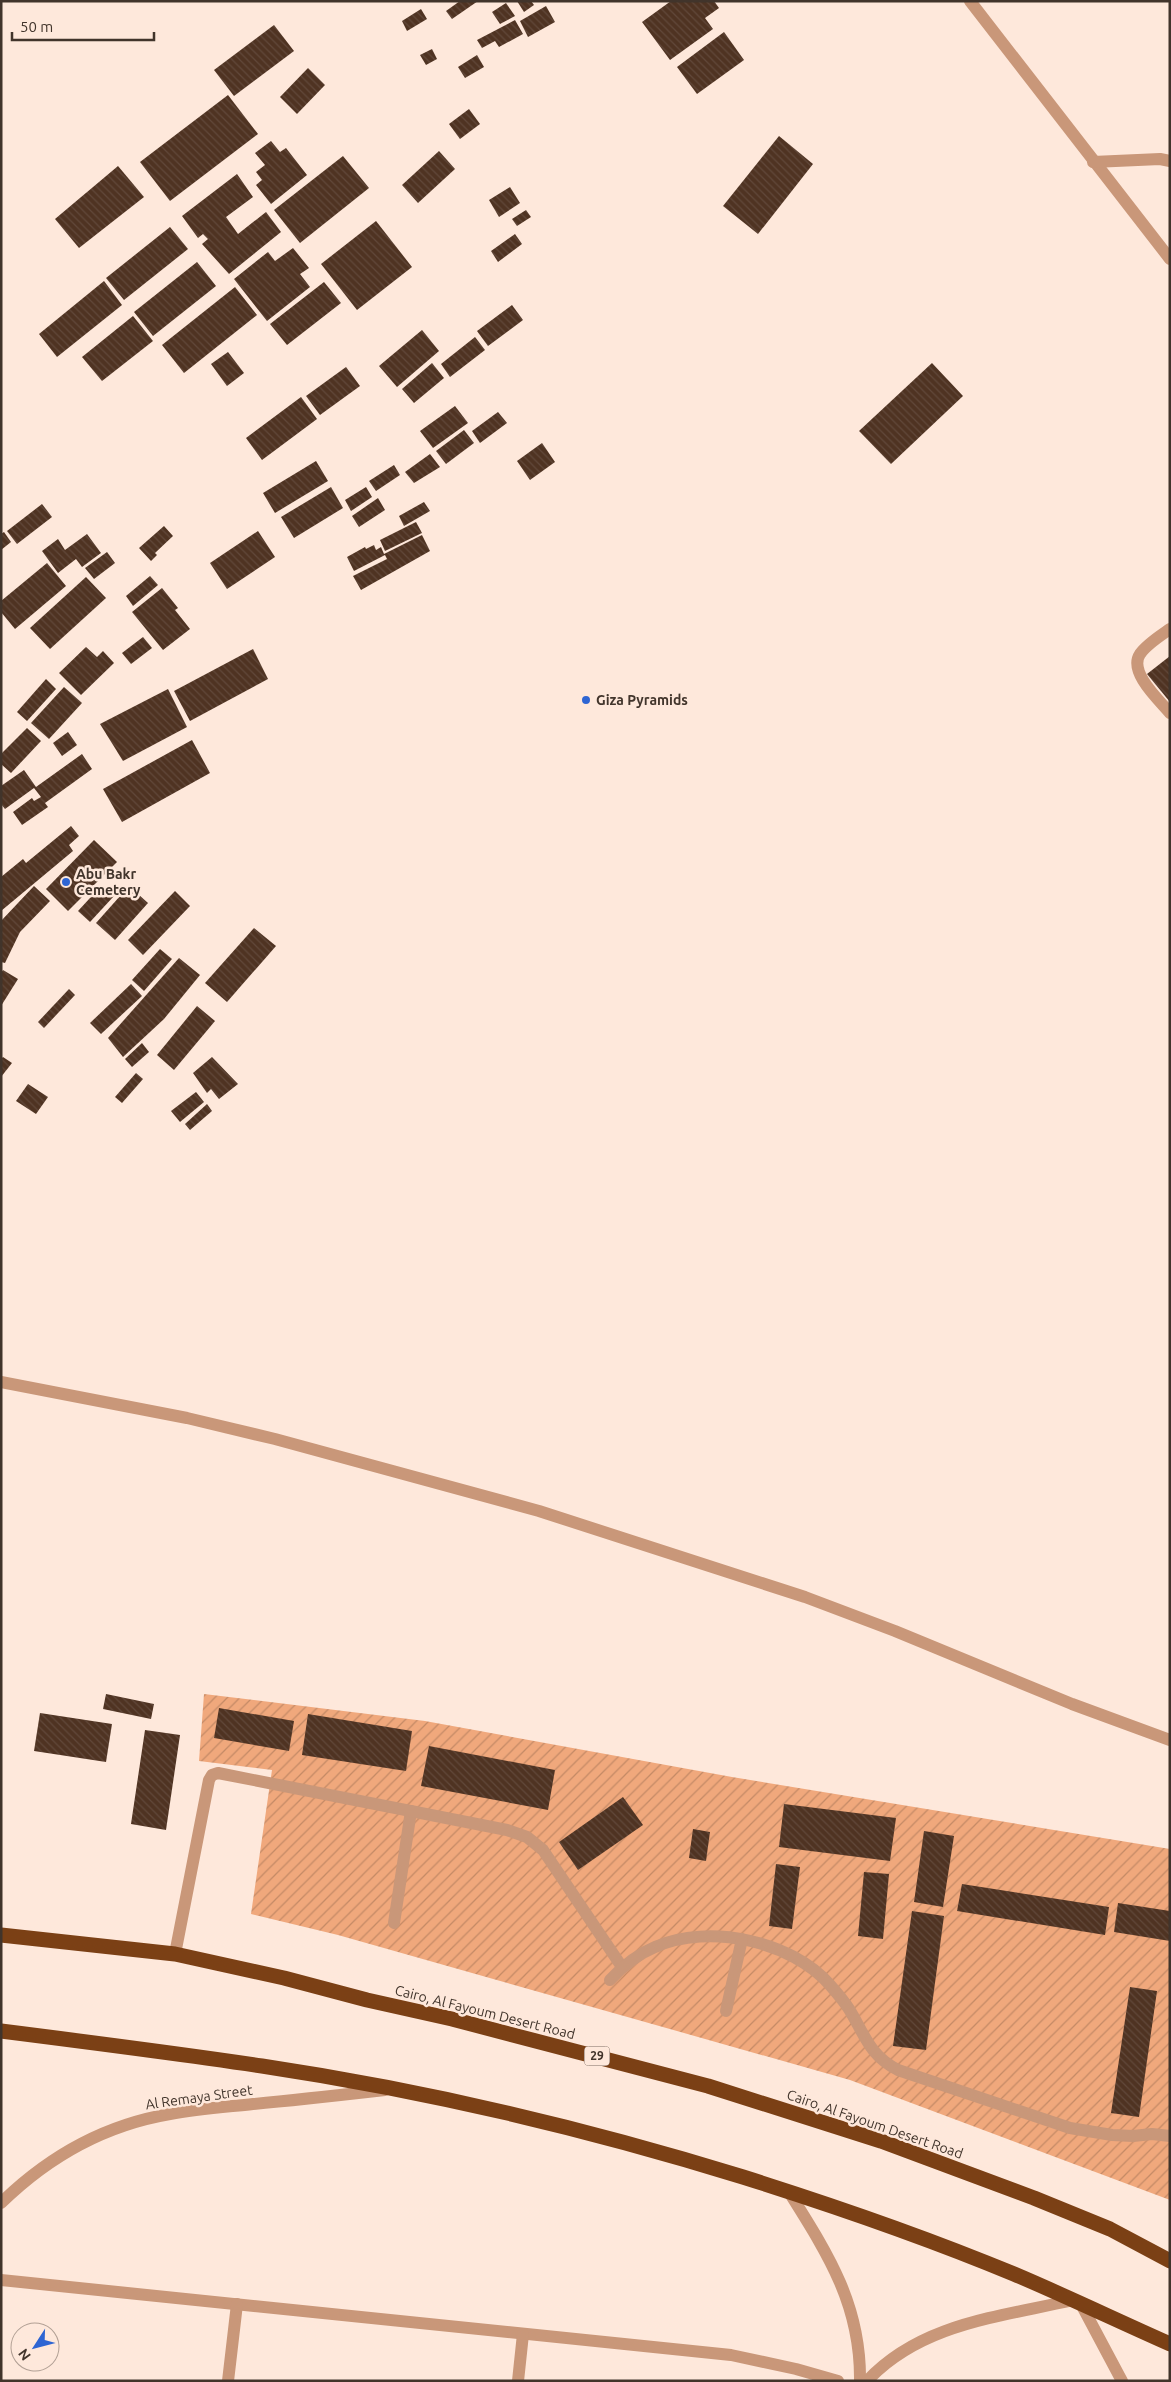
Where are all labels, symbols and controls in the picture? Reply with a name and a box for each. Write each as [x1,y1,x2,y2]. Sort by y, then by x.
scale bar [12,10,155,42]
text: 50 m [20,18,53,35]
place label: Giza Pyramids [596,692,688,708]
marker: Giza Pyramids [580,694,592,706]
place label: Abu Bakr Cemetery [76,866,141,898]
marker: Abu Bakr Cemetery [60,876,72,888]
street label: Cairo, Al Fayoum Desert Road [393,1982,577,2042]
road number: 29 [584,2046,610,2066]
street label: Al Remaya Street [144,2082,254,2112]
street label: Cairo, Al Fayoum Desert Road [785,2086,965,2162]
north arrow [10,2322,60,2372]
text: N [15,2346,34,2364]

